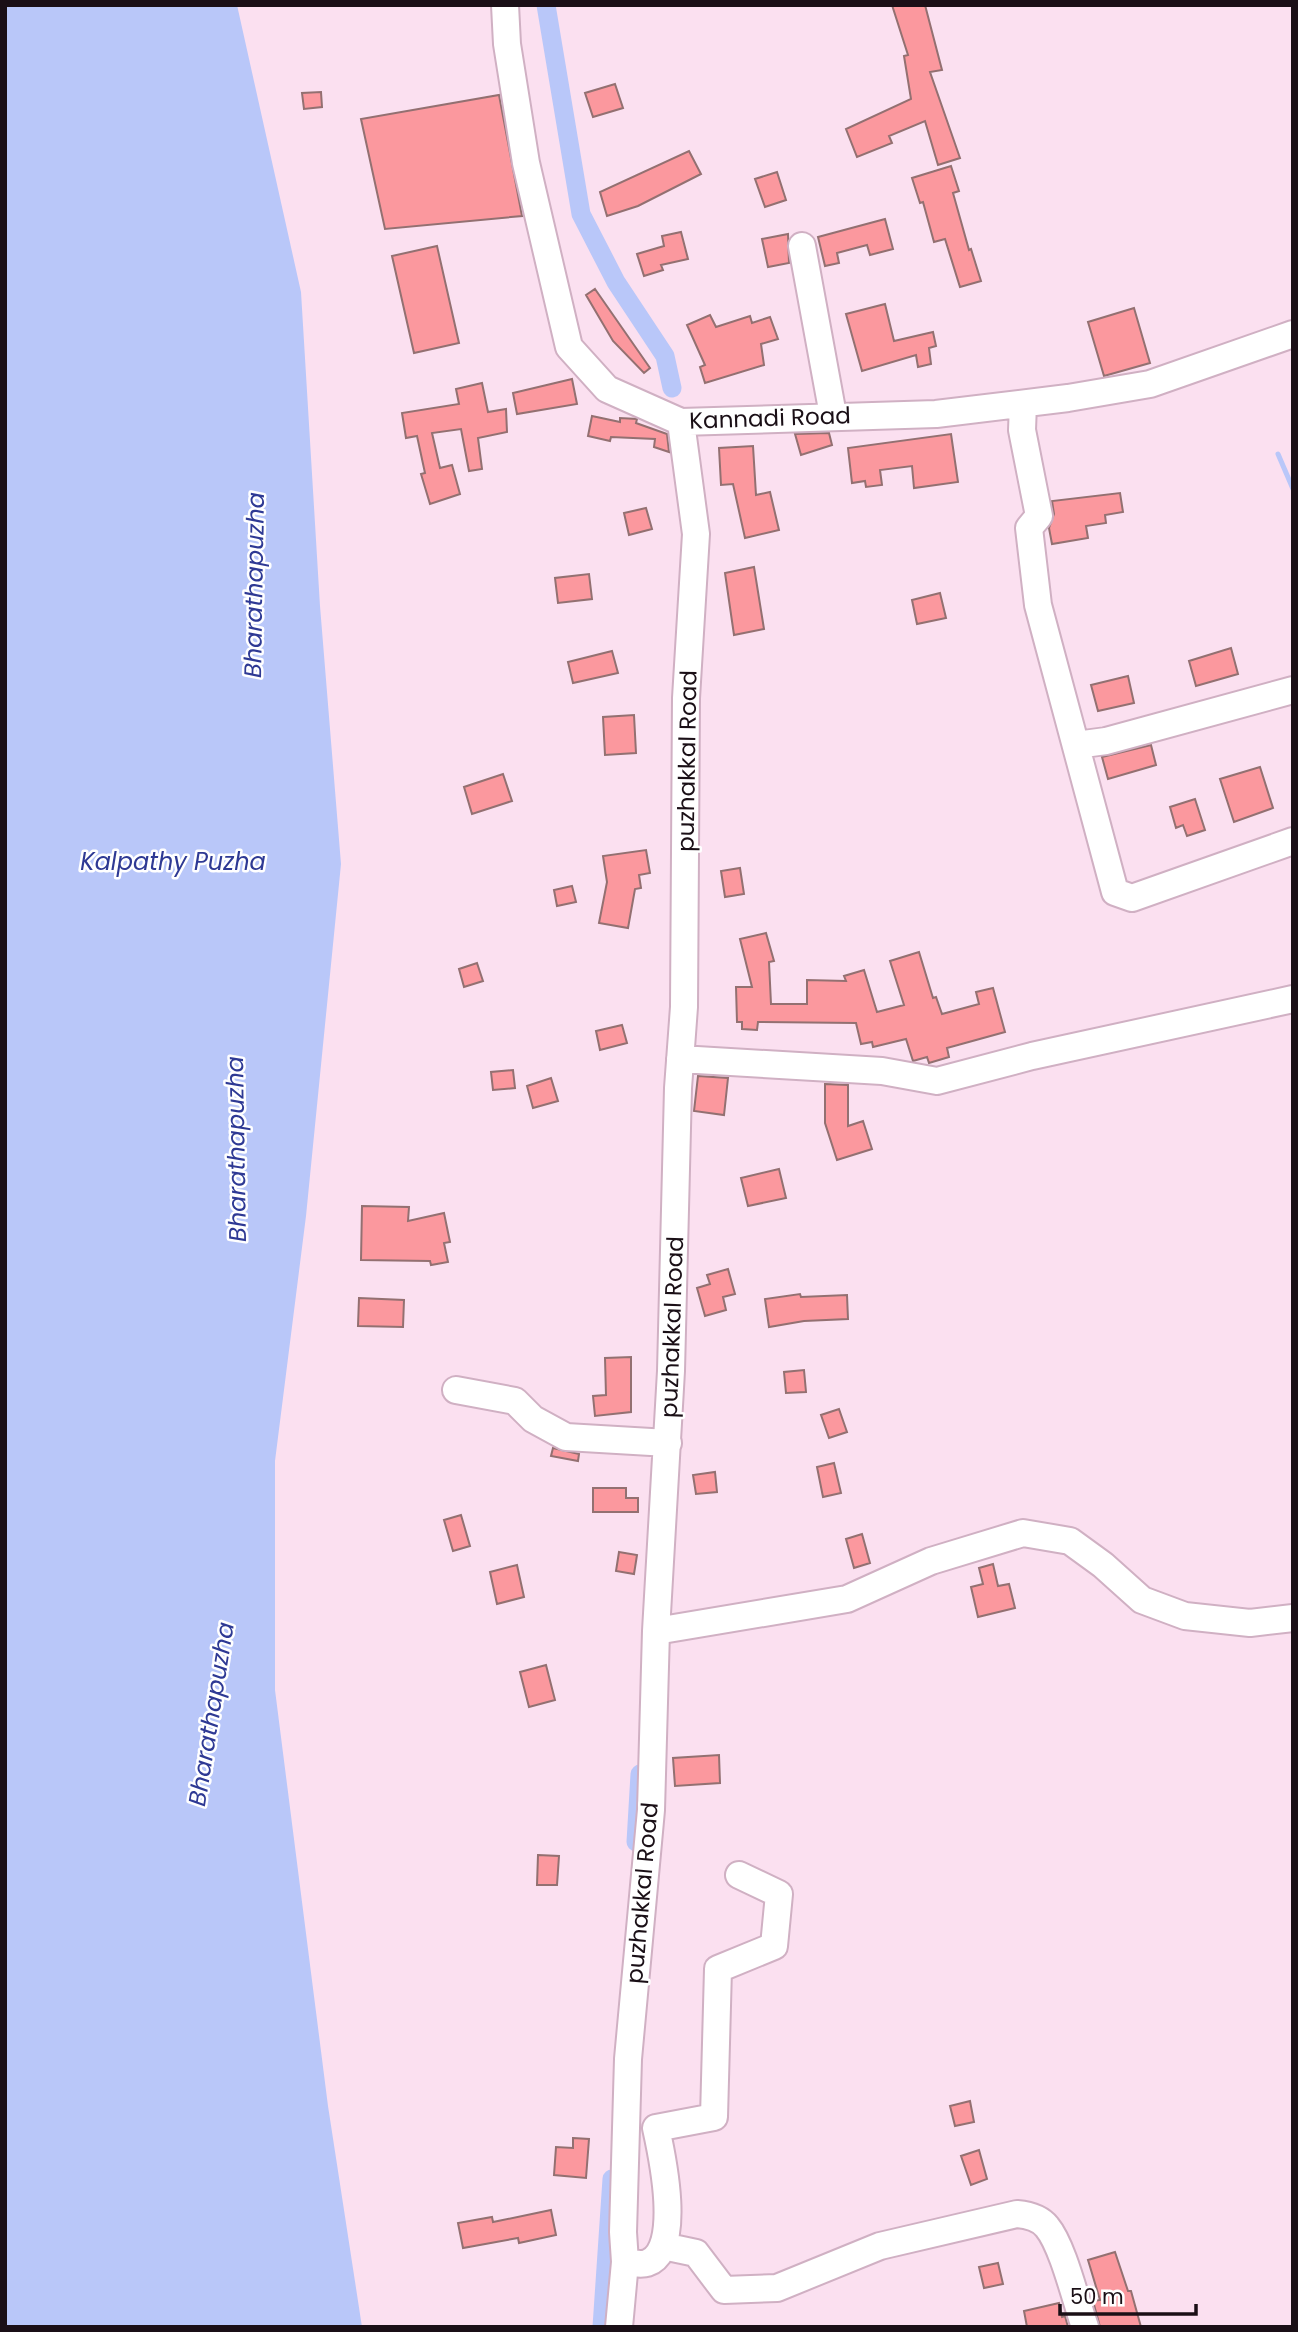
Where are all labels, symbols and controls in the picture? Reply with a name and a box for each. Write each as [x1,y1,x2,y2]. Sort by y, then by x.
street label: Kannadi Road [689,399,851,437]
water label: Bharathapuzha [236,492,272,678]
street label: puzhakkal Road [669,670,705,852]
water label: Kalpathy Puzha [80,845,266,878]
water label: Bharathapuzha [218,1056,254,1242]
street label: puzhakkal Road [653,1236,691,1418]
water label: Bharathapuzha [180,1620,242,1808]
street label: puzhakkal Road [618,1801,666,1985]
scale bar [1060,2272,1196,2316]
text: 50 m [1070,2282,1124,2311]

